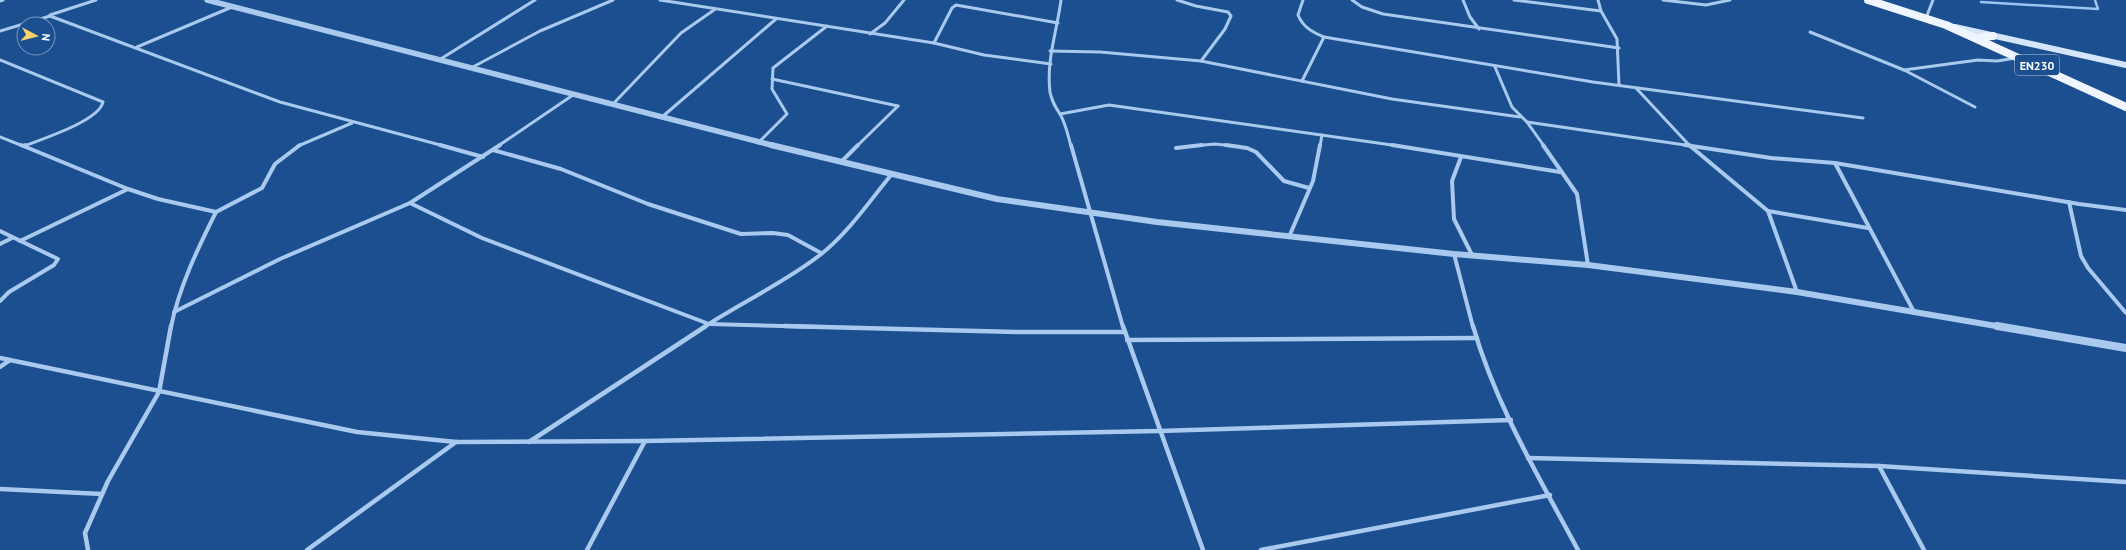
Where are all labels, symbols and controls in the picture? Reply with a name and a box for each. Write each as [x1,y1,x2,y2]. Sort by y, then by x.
north arrow [16,16,56,56]
text: N [39,33,53,42]
road number: EN230 [2015,55,2059,75]

